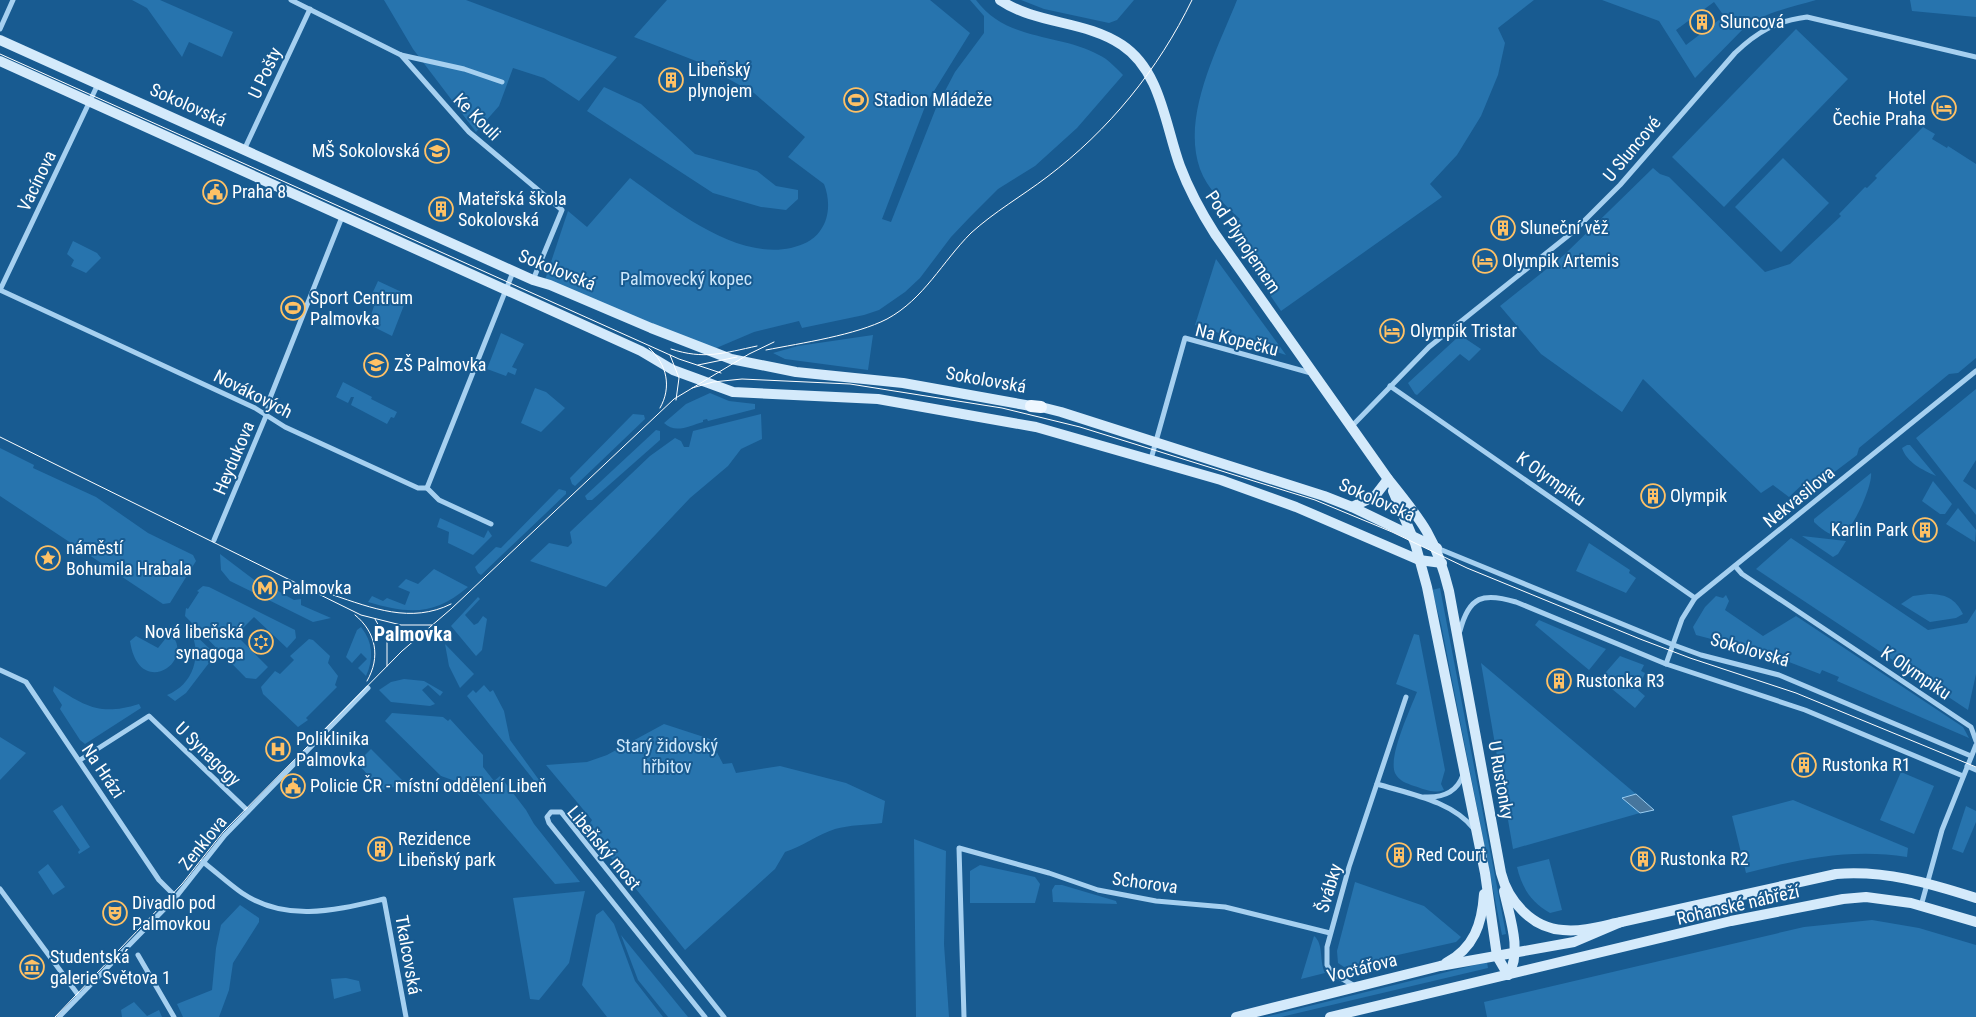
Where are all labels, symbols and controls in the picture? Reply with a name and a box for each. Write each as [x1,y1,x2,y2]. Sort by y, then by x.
building icon: Sluncová [1689,9,1715,35]
place label: Sluncová [1720,11,1784,32]
street label: U Pošty [244,43,286,102]
place label: Libeňský plynojem [688,59,752,101]
building icon: Libeňský plynojem [658,67,684,93]
street label: Sokolovská [147,78,230,131]
sports icon: Stadion Mládeže [843,87,869,113]
place label: Hotel Čechie Praha [1833,87,1926,129]
street label: Ke Kouli [450,89,505,144]
place label: Stadion Mládeže [874,89,992,110]
hotel icon: Hotel Čechie Praha [1931,95,1957,121]
street label: U Sluncové [1598,112,1665,185]
school or university icon: MŠ Sokolovská [424,138,450,164]
place label: MŠ Sokolovská [312,140,420,161]
street label: Vacínova [13,147,60,214]
public building icon: Praha 8 [202,179,228,205]
place label: Praha 8 [232,181,286,202]
street label: Pod Plynojemem [1201,186,1285,297]
place label: Mateřská škola Sokolovská [458,188,567,230]
building icon: Mateřská škola Sokolovská [428,196,454,222]
building icon: Sluneční věž [1490,215,1516,241]
place label: Sluneční věž [1520,217,1609,238]
street label: Sokolovská [516,245,599,294]
hotel icon: Olympik Artemis [1472,248,1498,274]
place label: Olympik Artemis [1502,250,1619,271]
park label: Palmovecký kopec [620,268,752,289]
place label: Sport Centrum Palmovka [310,287,413,329]
sports icon: Sport Centrum Palmovka [280,295,306,321]
hotel icon: Olympik Tristar [1379,318,1405,344]
street label: Na Kopečku [1193,319,1281,360]
place label: Olympik Tristar [1410,320,1517,341]
school or university icon: ZŠ Palmovka [363,352,389,378]
place label: ZŠ Palmovka [394,354,486,375]
street label: Sokolovská [944,362,1028,397]
street label: Novákových [210,365,296,422]
street label: Heydukova [209,418,258,498]
street label: K Olympiku [1513,447,1590,510]
street label: Nekvasilova [1759,462,1839,532]
street label: Sokolovská [1336,473,1419,526]
building icon: Olympik [1640,483,1666,509]
place label: Olympik [1670,485,1727,506]
building icon: Karlin Park [1912,517,1938,543]
place label: Karlin Park [1831,519,1908,540]
place label: náměstí Bohumila Hrabala [66,537,192,579]
place icon: náměstí Bohumila Hrabala [35,545,61,571]
metro station icon: Palmovka [252,575,278,601]
place label: Palmovka [282,577,352,598]
place label: Nová libeňská synagoga [144,621,244,663]
district label: Palmovka [374,622,452,646]
street label: Sokolovská [1708,628,1792,671]
synagogue icon: Nová libeňská synagoga [248,629,274,655]
street label: K Olympiku [1877,642,1955,704]
building icon: Rustonka R3 [1546,668,1572,694]
place label: Rustonka R3 [1576,670,1665,691]
street label: U Synagogy [171,717,246,790]
place label: Poliklinika Palmovka [296,728,369,770]
park label: Starý židovský hřbitov [616,735,718,777]
hospital icon: Poliklinika Palmovka [265,736,291,762]
street label: U Rustonky [1484,739,1519,821]
street label: Na Hrázi [78,740,129,802]
building icon: Rustonka R1 [1791,752,1817,778]
place label: Rustonka R1 [1822,754,1911,775]
public building icon: Policie ČR - místní oddělení Libeň [280,773,306,799]
place label: Policie ČR - místní oddělení Libeň [310,775,547,796]
street label: Libeňský most [563,802,645,894]
street label: Zenklova [174,811,231,874]
place label: Rezidence Libeňský park [398,828,496,870]
building icon: Rezidence Libeňský park [367,836,393,862]
building icon: Red Court [1386,842,1412,868]
place label: Red Court [1416,844,1486,865]
building icon: Rustonka R2 [1630,846,1656,872]
place label: Rustonka R2 [1660,848,1749,869]
street label: Švábky [1311,860,1346,915]
street label: Schorova [1111,868,1179,897]
street label: Rohanské nábřeží [1674,880,1802,929]
place label: Divadlo pod Palmovkou [132,892,216,934]
theatre icon: Divadlo pod Palmovkou [102,900,128,926]
street label: Tkalcovská [391,914,426,996]
place label: Studentská galerie Světova 1 [50,946,171,988]
street label: Voctářova [1325,949,1399,986]
museum icon: Studentská galerie Světova 1 [19,954,45,980]

